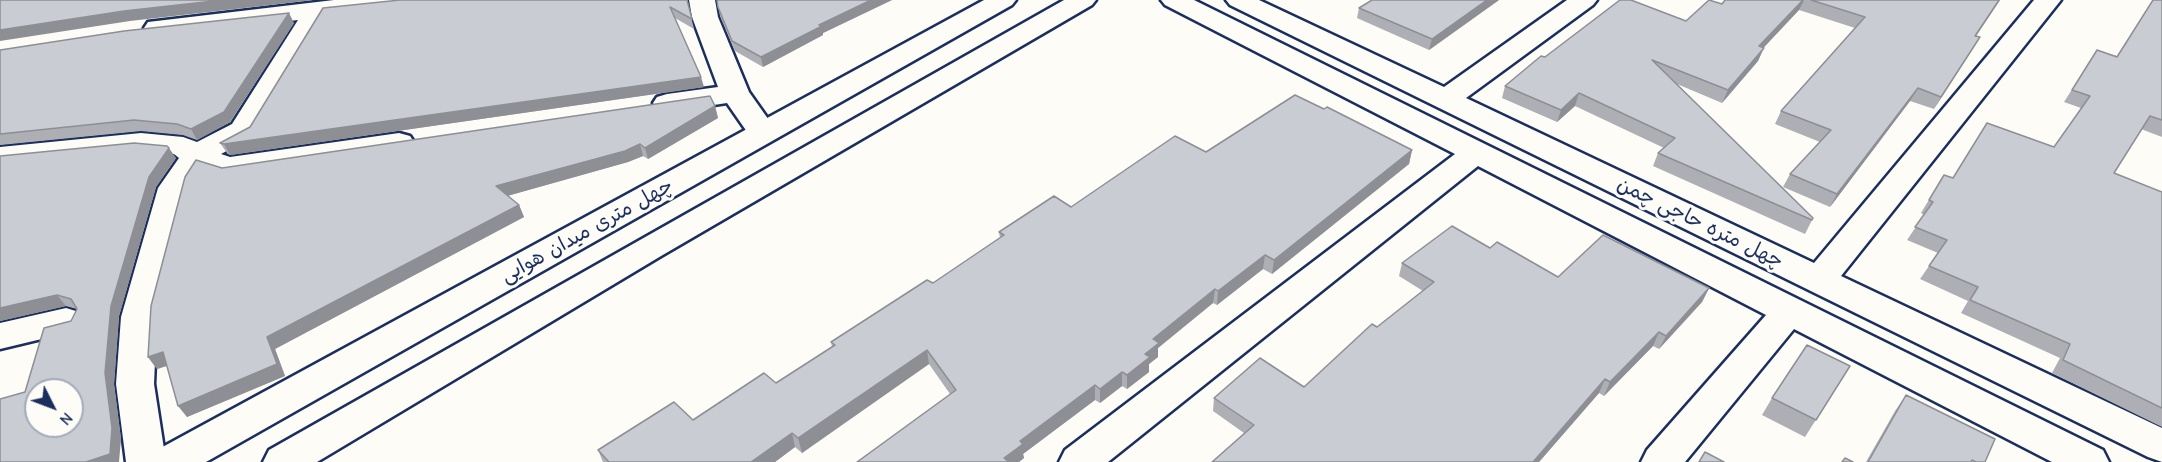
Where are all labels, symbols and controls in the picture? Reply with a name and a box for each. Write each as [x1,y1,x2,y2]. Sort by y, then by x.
street label: چهل متره حاجی چمن [1613,172,1787,274]
street label: چهل متری میدان هوایی [497,174,677,288]
north arrow [24,378,84,438]
text: N [56,409,76,429]

